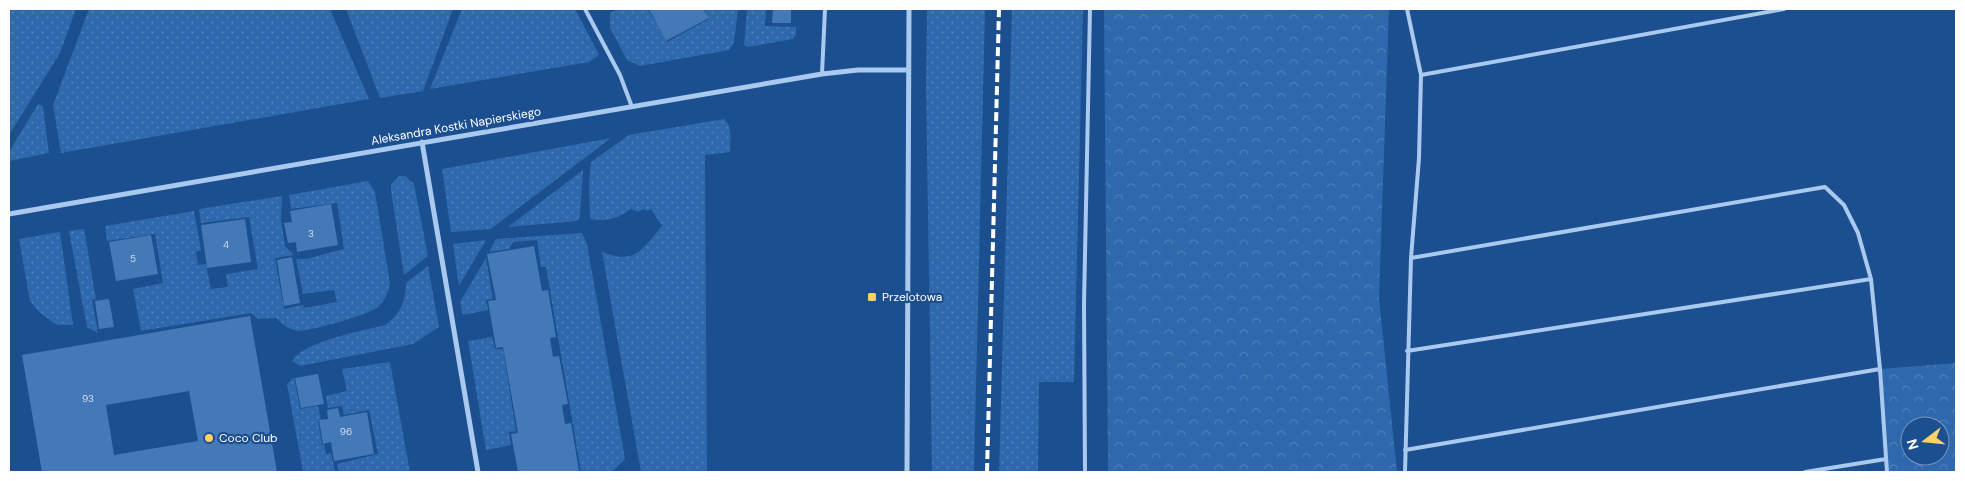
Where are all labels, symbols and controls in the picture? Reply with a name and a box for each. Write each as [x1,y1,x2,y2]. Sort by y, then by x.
street label: Aleksandra Kostki Napierskiego [370,103,542,149]
house number: 3 [308,227,314,240]
house number: 4 [223,238,229,251]
house number: 5 [130,252,136,265]
place label: Przelotowa [882,289,942,305]
marker: Przelotowa [866,291,878,303]
house number: 93 [82,392,94,405]
north arrow [1900,416,1950,466]
house number: 96 [340,425,352,438]
place label: Coco Club [219,430,278,446]
marker: Coco Club [203,432,215,444]
text: N [1902,437,1923,452]

